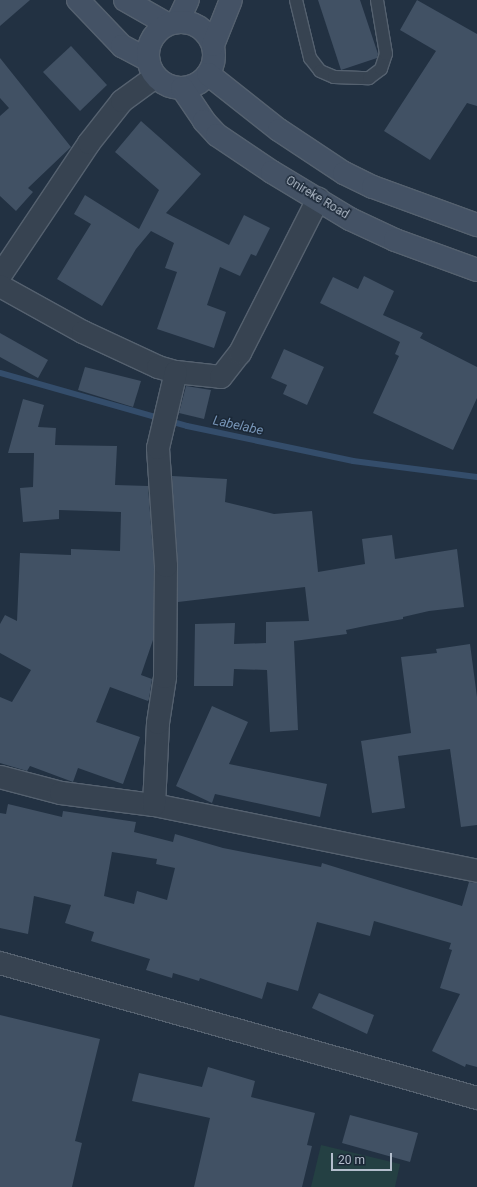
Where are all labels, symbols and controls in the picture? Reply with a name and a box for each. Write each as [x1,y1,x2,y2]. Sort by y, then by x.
street label: Onireke Road [283,174,351,222]
water label: Labelabe [211,413,265,439]
scale bar [333,1145,394,1171]
text: 20 m [338,1153,365,1167]

